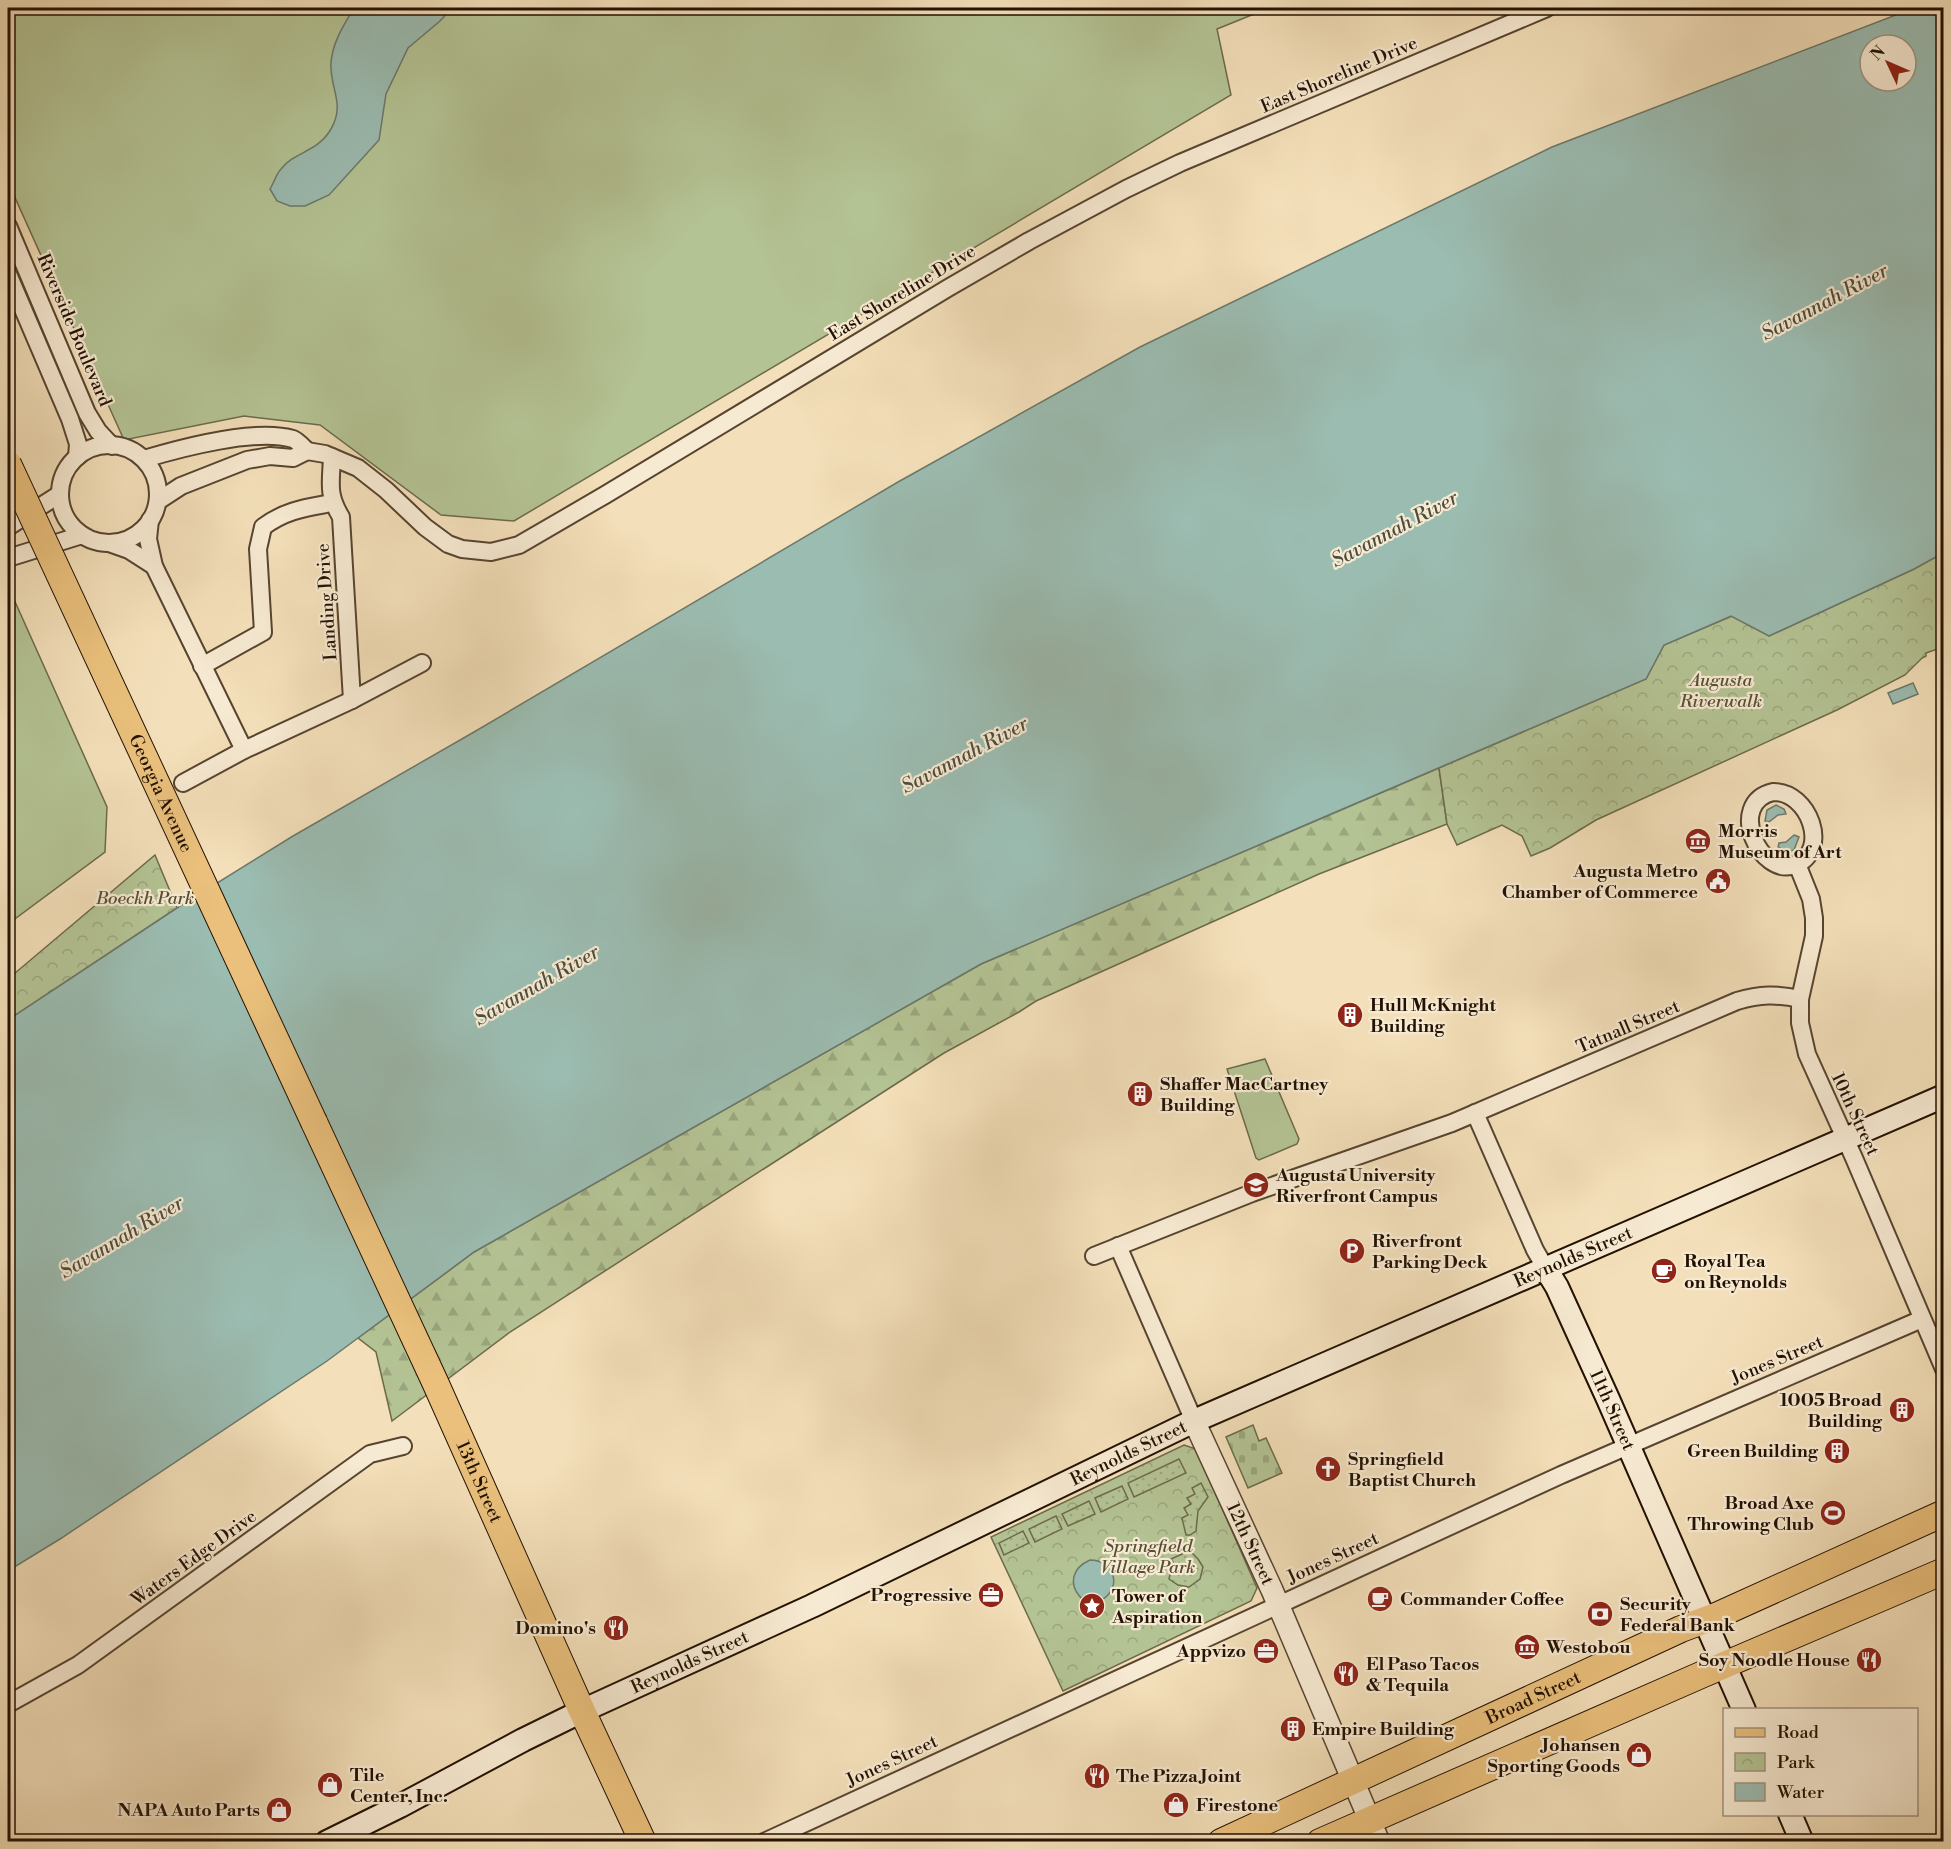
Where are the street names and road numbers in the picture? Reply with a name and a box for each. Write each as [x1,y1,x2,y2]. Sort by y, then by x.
street label: East Shoreline Drive [1257,32,1421,118]
street label: East Shoreline Drive [824,240,980,346]
street label: Riverside Boulevard [31,250,117,411]
street label: Landing Drive [311,543,343,661]
street label: Georgia Avenue [124,730,198,856]
street label: Tatnall Street [1573,995,1684,1059]
street label: 10th Street [1826,1069,1884,1160]
street label: Reynolds Street [1510,1221,1636,1293]
street label: Jones Street [1726,1330,1827,1390]
street label: 11th Street [1585,1366,1641,1454]
street label: Reynolds Street [1066,1415,1191,1491]
street label: 13th Street [451,1437,508,1527]
street label: 12th Street [1222,1499,1280,1589]
street label: Waters Edge Drive [126,1505,261,1612]
street label: Jones Street [1283,1527,1383,1590]
street label: Reynolds Street [627,1625,753,1699]
street label: Broad Street [1481,1665,1585,1730]
street label: Jones Street [842,1730,942,1793]

